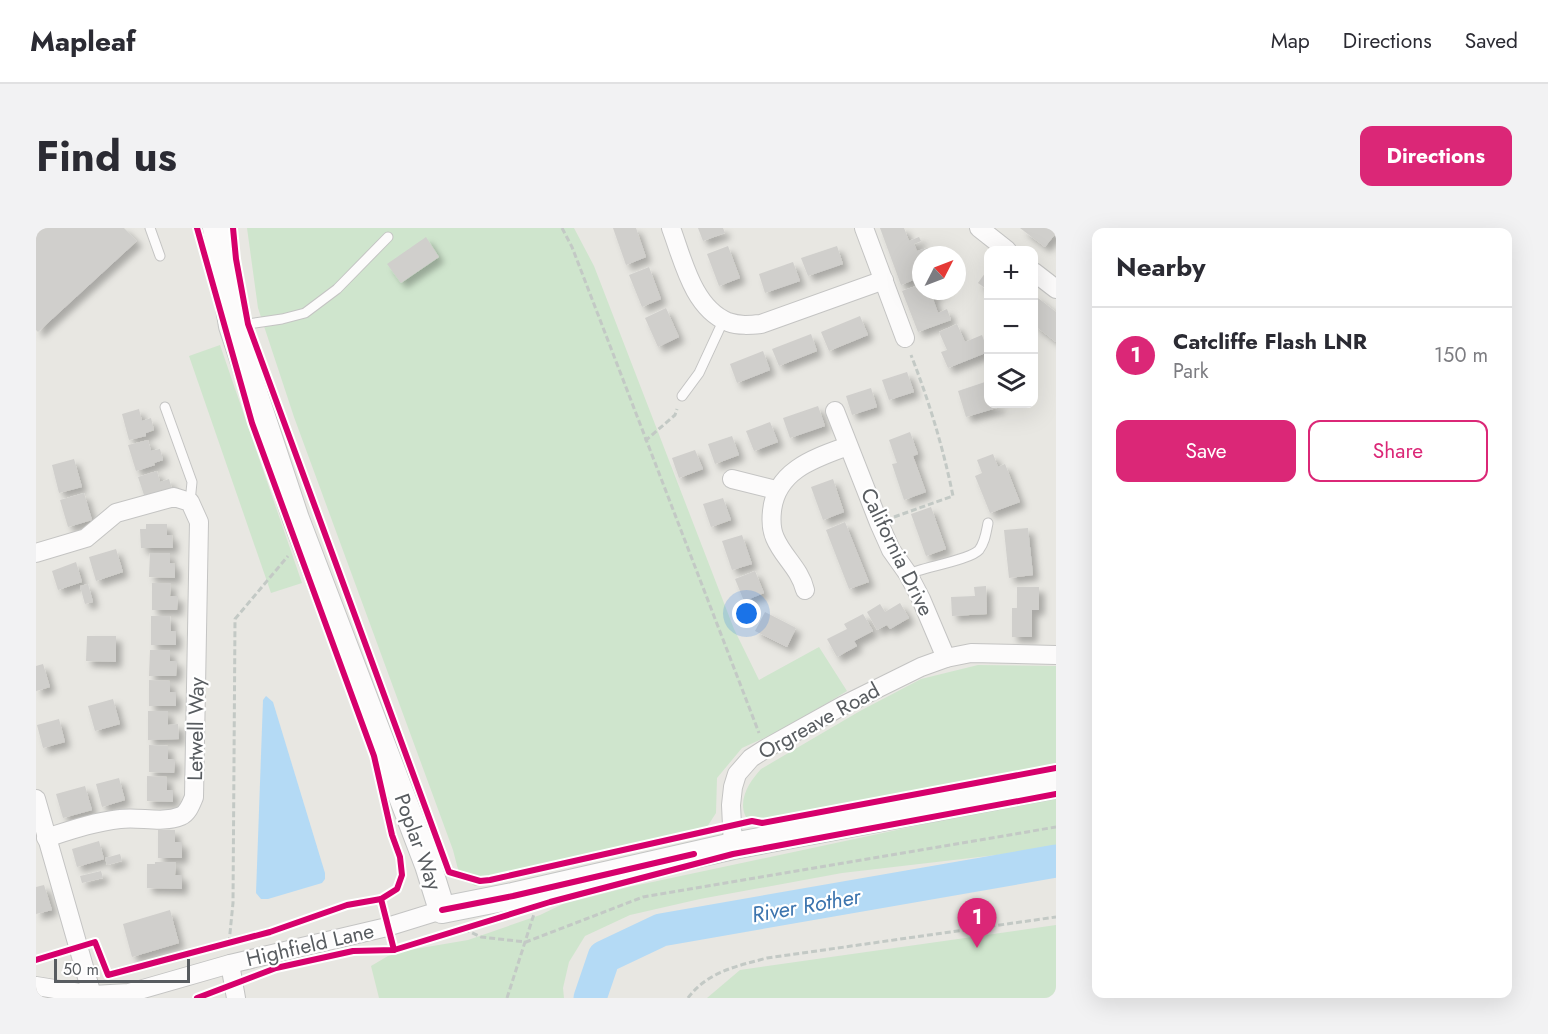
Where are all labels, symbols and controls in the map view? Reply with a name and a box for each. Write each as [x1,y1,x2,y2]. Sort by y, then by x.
text: Mapleaf [30,21,136,62]
text: Map [1271,26,1310,56]
text: Directions [1343,26,1432,56]
text: Saved [1465,26,1518,56]
text: Find us [36,126,177,187]
button: Directions [1360,126,1512,186]
north arrow [912,246,966,300]
map controls [984,246,1038,408]
button: + [984,246,1038,300]
text: Nearby [1116,248,1205,286]
button: − [984,300,1038,354]
text: Catcliffe Flash LNR [1173,325,1367,357]
text: 1 [1130,341,1141,370]
text: 150 m [1434,341,1488,370]
button: layers [984,354,1038,408]
text: Park [1173,357,1209,386]
button: Save [1116,420,1296,482]
button: Share [1308,420,1488,482]
street label: California Drive [853,483,941,621]
your location [732,599,761,628]
street label: Orgreave Road [753,675,885,767]
street label: Letwell Way [180,676,212,781]
street label: Poplar Way [387,790,450,895]
water label: River Rother [749,879,864,930]
pin: 1 [958,898,996,948]
street label: Highfield Lane [243,916,377,974]
scale bar [54,956,190,984]
text: 50 m [63,958,99,981]

